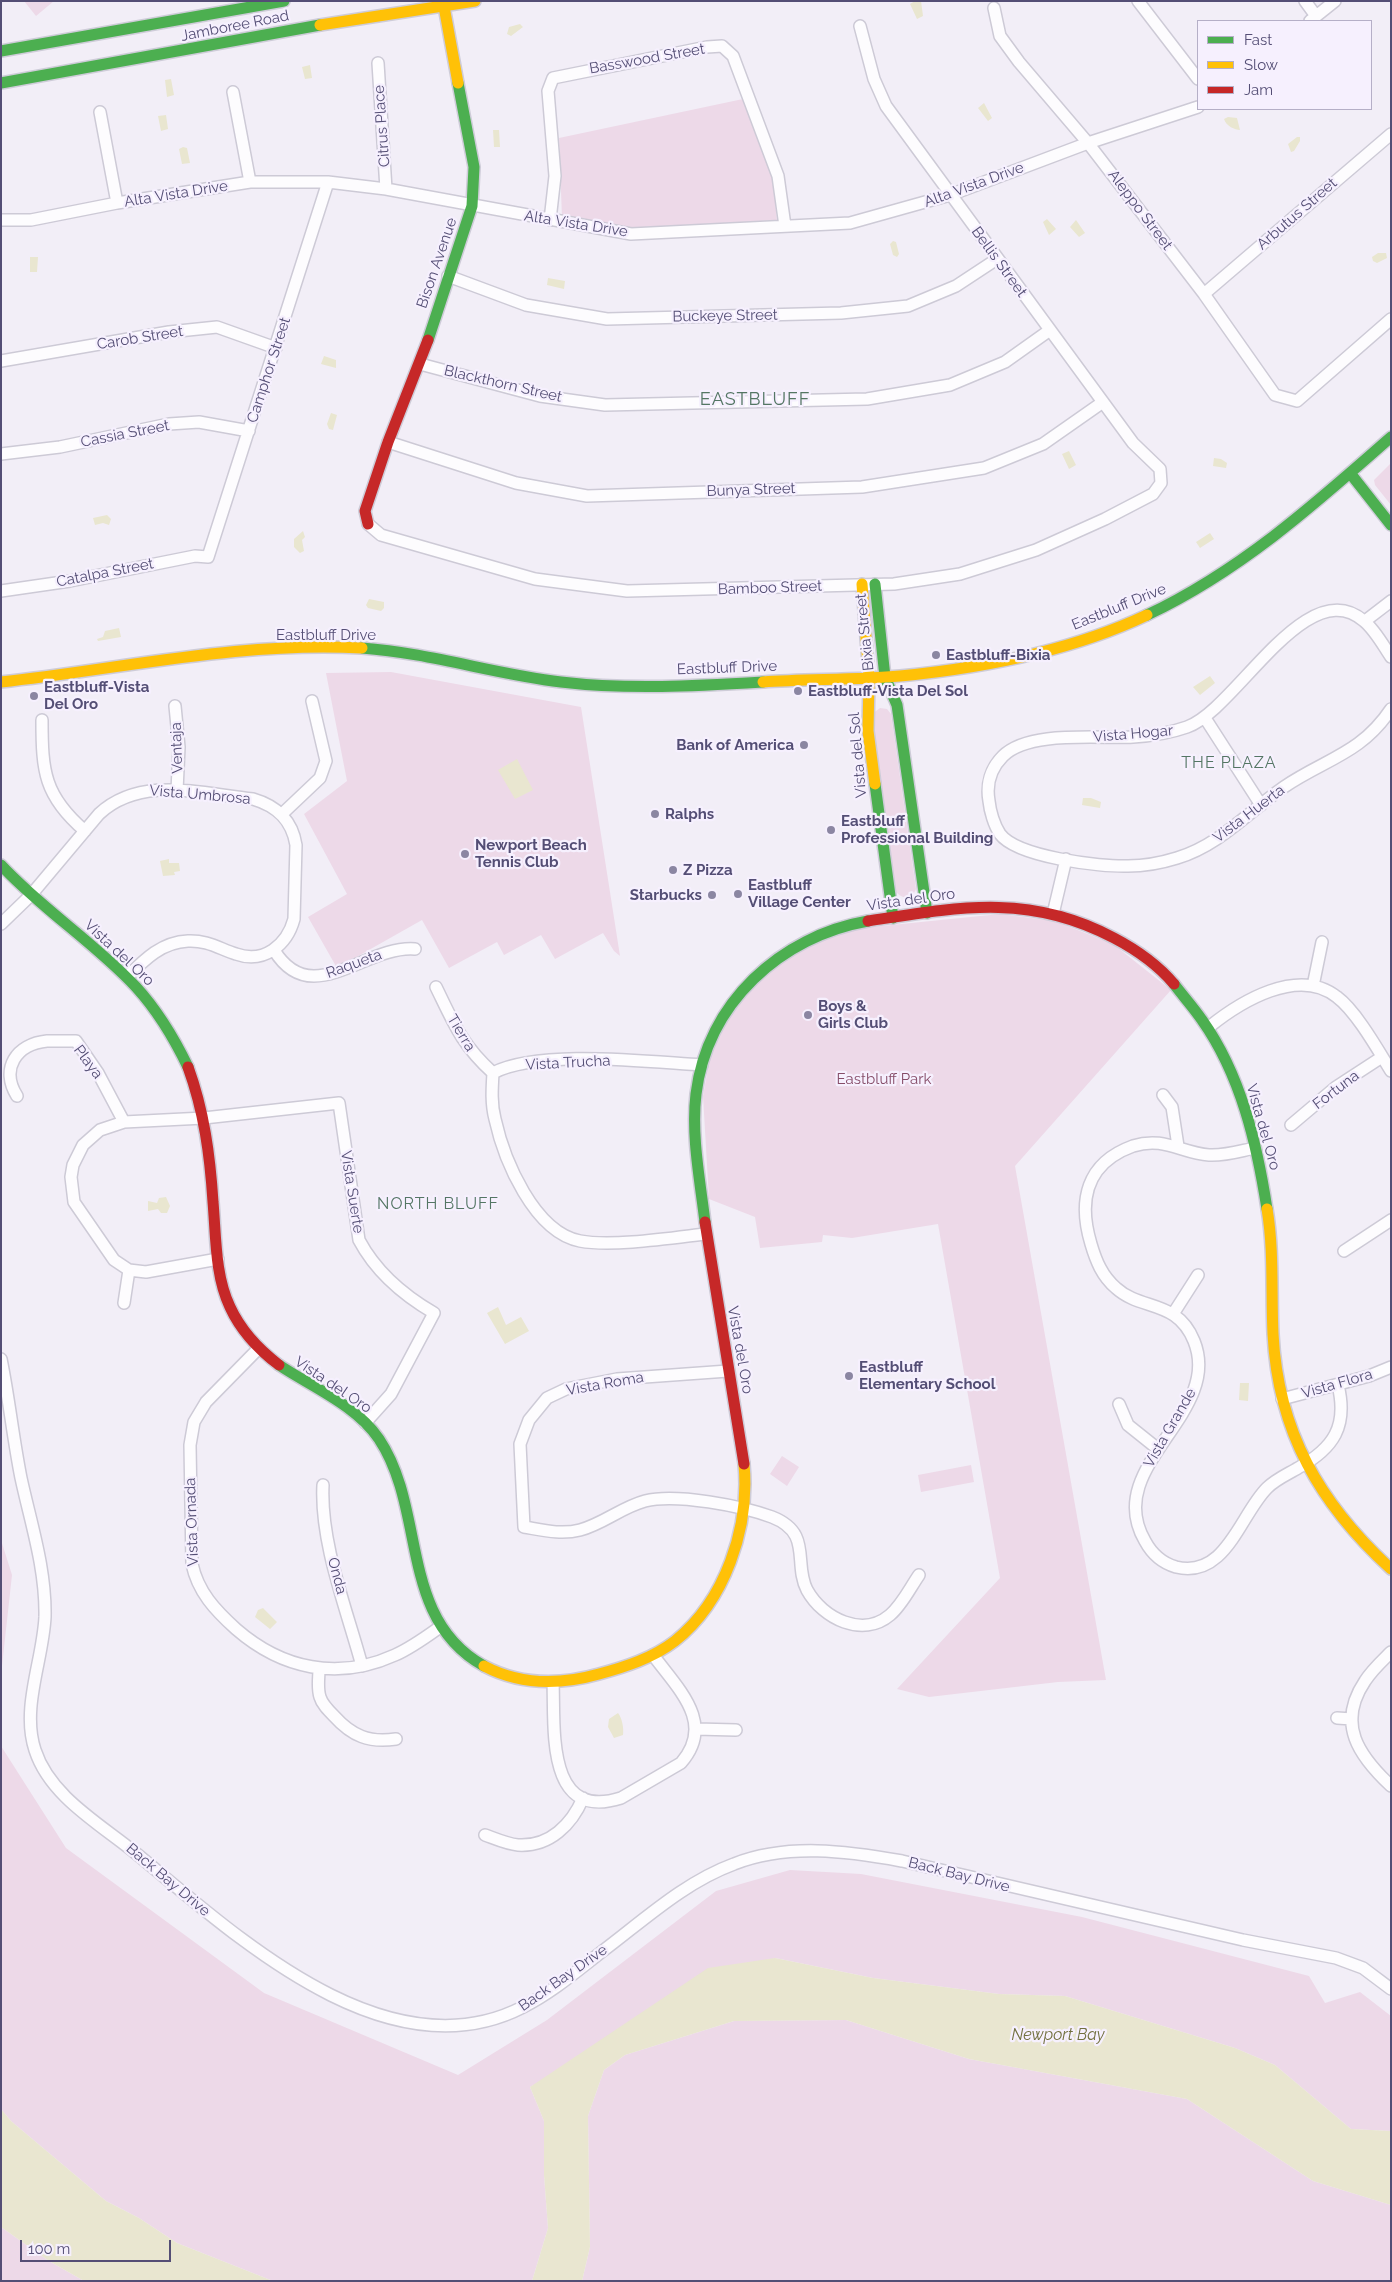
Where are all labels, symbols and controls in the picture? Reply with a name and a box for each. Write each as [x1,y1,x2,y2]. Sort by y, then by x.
street label: Jamboree Road [179,7,291,45]
legend [1197,20,1372,110]
text: Fast [1244,31,1272,49]
street label: Basswood Street [588,40,706,78]
text: Slow [1244,56,1278,74]
text: Jam [1244,81,1273,99]
street label: Citrus Place [370,84,394,168]
street label: Alta Vista Drive [922,159,1026,211]
street label: Aleppo Street [1104,166,1176,254]
street label: Arbutus Street [1253,174,1341,254]
street label: Alta Vista Drive [123,177,229,211]
street label: Alta Vista Drive [523,207,629,241]
street label: Bison Avenue [413,215,461,311]
street label: Bellis Street [967,223,1031,301]
street label: Buckeye Street [672,306,778,326]
street label: Camphor Street [243,315,295,425]
street label: Carob Street [96,322,184,354]
street label: Blackthorn Street [442,362,564,406]
district label: EASTBLUFF [699,389,811,411]
street label: Cassia Street [79,417,171,451]
street label: Bunya Street [706,479,796,501]
street label: Catalpa Street [55,555,155,591]
street label: Bamboo Street [717,577,823,599]
street label: Eastbluff Drive [1069,580,1169,634]
street label: Bixia Street [852,592,878,672]
street label: Eastbluff Drive [276,626,376,644]
place label: Eastbluff-Bixia [946,646,1050,664]
marker: Eastbluff-Bixia [930,649,942,661]
street label: Eastbluff Drive [677,657,777,679]
place label: Eastbluff-Vista Del Oro [44,678,149,713]
place label: Eastbluff-Vista Del Sol [808,682,968,700]
marker: Eastbluff-Vista Del Sol [792,685,804,697]
marker: Eastbluff-Vista Del Oro [28,690,40,702]
street label: Vista del Sol [845,711,871,799]
street label: Ventaja [167,722,187,774]
street label: Vista Hogar [1092,722,1174,746]
place label: Bank of America [676,736,794,754]
marker: Bank of America [798,739,810,751]
district label: THE PLAZA [1180,753,1278,773]
street label: Vista Huerta [1210,781,1288,847]
street label: Vista Umbrosa [149,782,251,808]
place label: Ralphs [665,805,714,823]
marker: Ralphs [649,808,661,820]
place label: Eastbluff Professional Building [841,812,993,847]
marker: Eastbluff Professional Building [825,824,837,836]
place label: Newport Beach Tennis Club [475,836,587,871]
marker: Newport Beach Tennis Club [459,848,471,860]
place label: Z Pizza [683,861,733,879]
marker: Z Pizza [667,864,679,876]
place label: Eastbluff Village Center [748,876,851,911]
street label: Vista del Oro [866,885,956,915]
place label: Starbucks [630,886,702,904]
marker: Eastbluff Village Center [732,888,744,900]
marker: Starbucks [706,889,718,901]
street label: Vista del Oro [80,916,158,990]
street label: Raqueta [324,946,384,982]
place label: Boys & Girls Club [818,997,888,1032]
marker: Boys & Girls Club [802,1009,814,1021]
street label: Tierra [443,1011,479,1055]
street label: Playa [70,1042,106,1082]
street label: Vista Trucha [525,1052,611,1074]
street label: Fortuna [1309,1067,1363,1113]
park label: Eastbluff Park [837,1070,931,1088]
street label: Vista del Oro [1242,1082,1284,1172]
street label: Vista Suerte [337,1149,367,1235]
district label: NORTH BLUFF [376,1194,500,1214]
street label: Vista del Oro [723,1305,757,1395]
street label: Vista del Oro [291,1353,375,1417]
place label: Eastbluff Elementary School [859,1358,995,1393]
street label: Vista Flora [1299,1365,1375,1403]
street label: Vista Roma [565,1368,645,1400]
marker: Eastbluff Elementary School [843,1370,855,1382]
street label: Vista Grande [1140,1385,1200,1471]
street label: Vista Ornada [181,1477,203,1567]
street label: Onda [323,1556,351,1596]
street label: Back Bay Drive [122,1840,214,1920]
street label: Back Bay Drive [906,1854,1012,1896]
street label: Back Bay Drive [515,1941,611,2015]
water label: Newport Bay [1011,2025,1105,2045]
scale bar [22,2230,174,2262]
text: 100 m [28,2240,70,2258]

